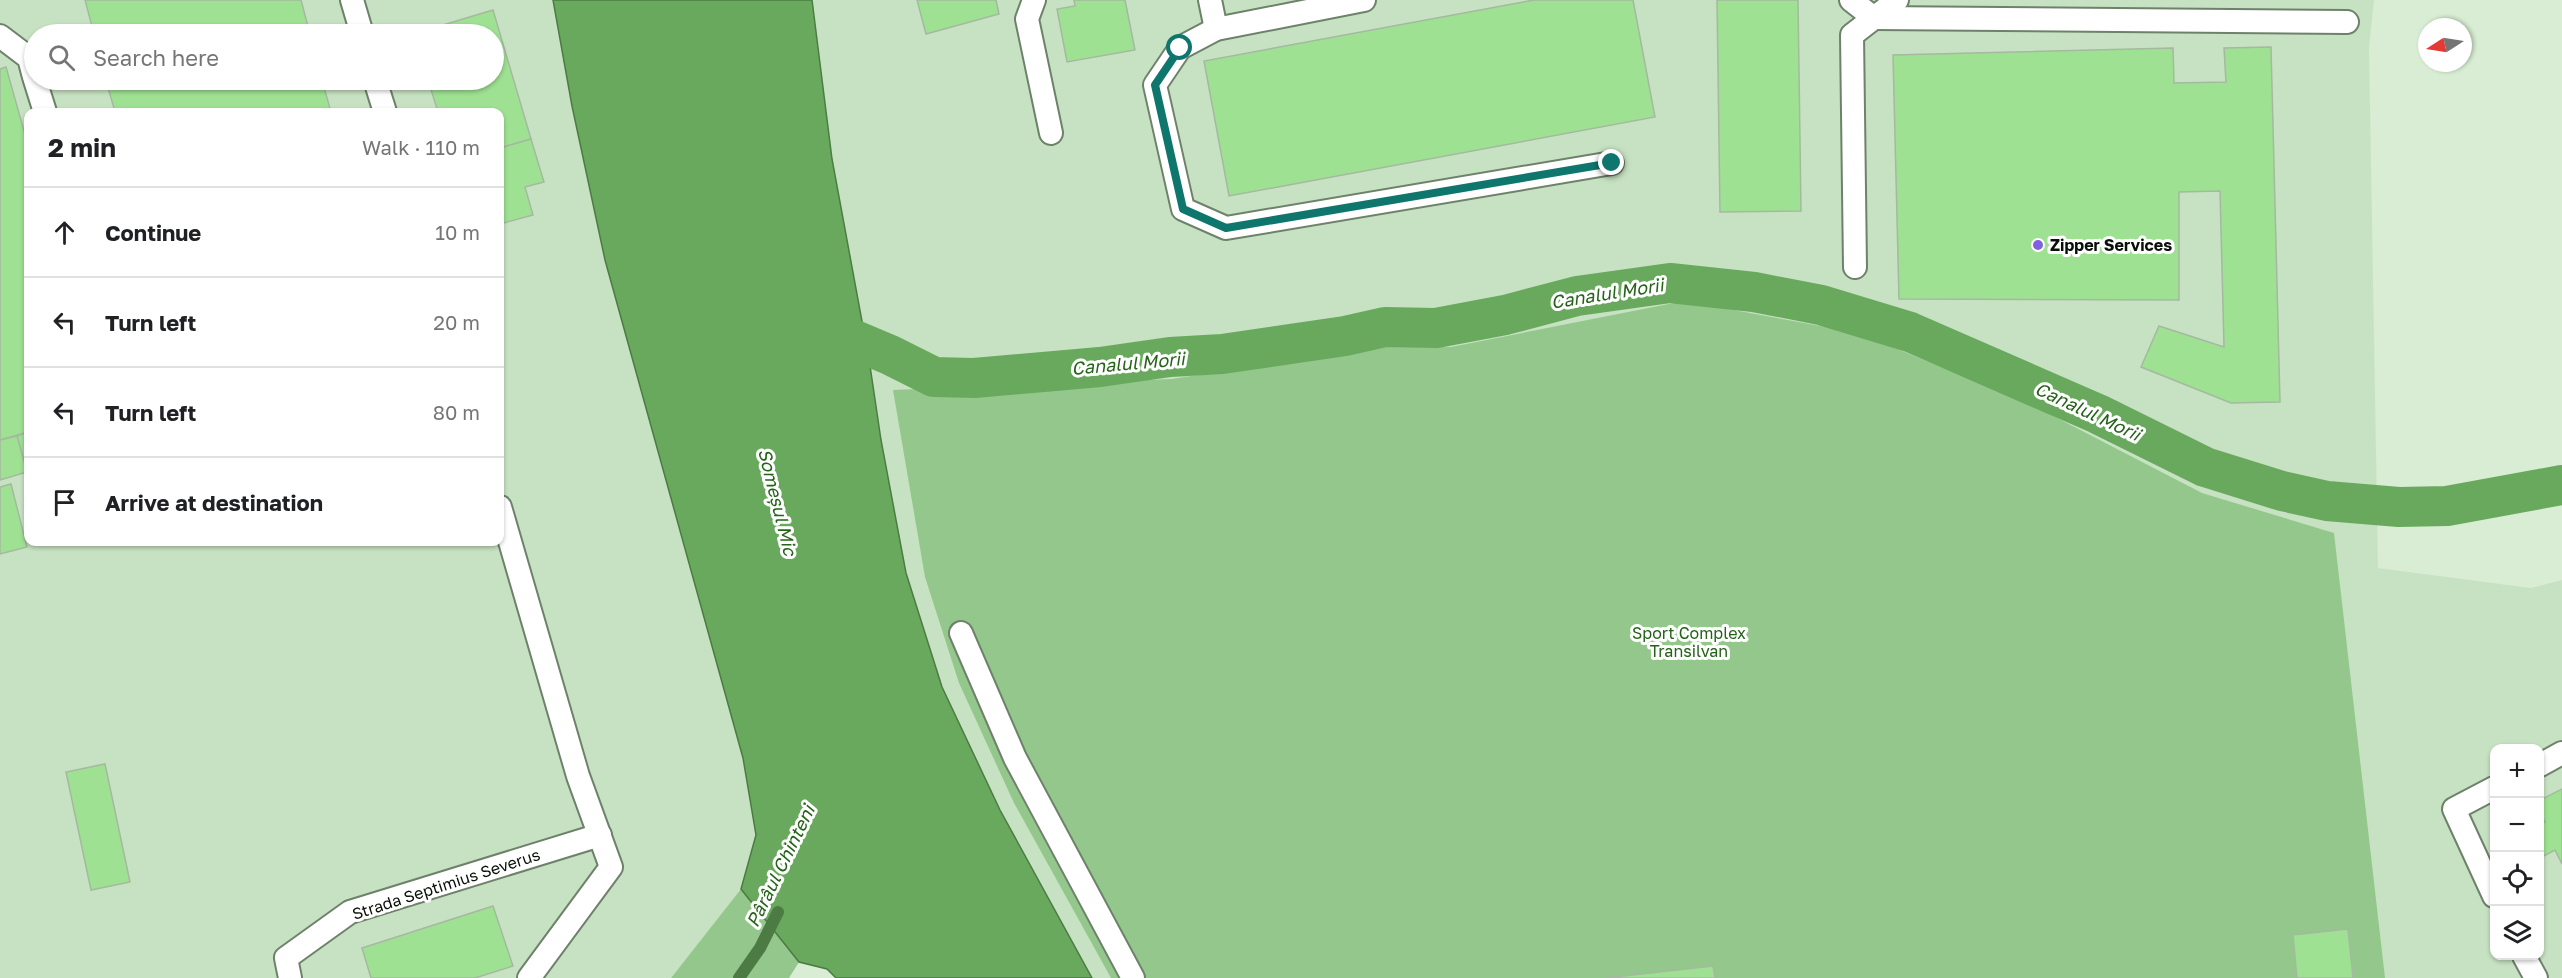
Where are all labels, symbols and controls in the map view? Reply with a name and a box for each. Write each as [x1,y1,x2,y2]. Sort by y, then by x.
north arrow [2418,18,2472,72]
search box [24,24,504,90]
route start [1166,34,1192,60]
icon: search [45,41,78,74]
text: Search here [93,44,219,71]
text: 2 min [48,132,116,163]
text: Walk · 110 m [362,135,480,159]
route end [1598,149,1624,175]
icon: ahead [48,216,81,249]
text: Continue [105,219,201,246]
text: 10 m [435,220,480,244]
place label: Zipper Services [2050,235,2172,255]
marker: Zipper Services [2031,238,2045,252]
water label: Canalul Morii [1549,273,1667,313]
icon: left [48,306,81,339]
text: Turn left [105,309,196,336]
text: 20 m [433,310,480,334]
water label: Canalul Morii [1070,347,1188,379]
water label: Canalul Morii [2032,377,2146,446]
icon: left [48,396,81,429]
text: Turn left [105,399,196,426]
text: 80 m [433,400,480,424]
water label: Someșul Mic [753,446,802,559]
icon: arrive [48,486,81,519]
text: Arrive at destination [105,489,323,516]
park label: Sport Complex Transilvan [1632,623,1746,661]
map controls [2490,744,2544,960]
button: + [2490,744,2544,798]
button: − [2490,798,2544,852]
water label: Pârâul Chinteni [741,800,820,930]
street label: Strada Septimius Severus [349,844,543,924]
button: locate [2490,852,2544,906]
button: layers [2490,906,2544,960]

